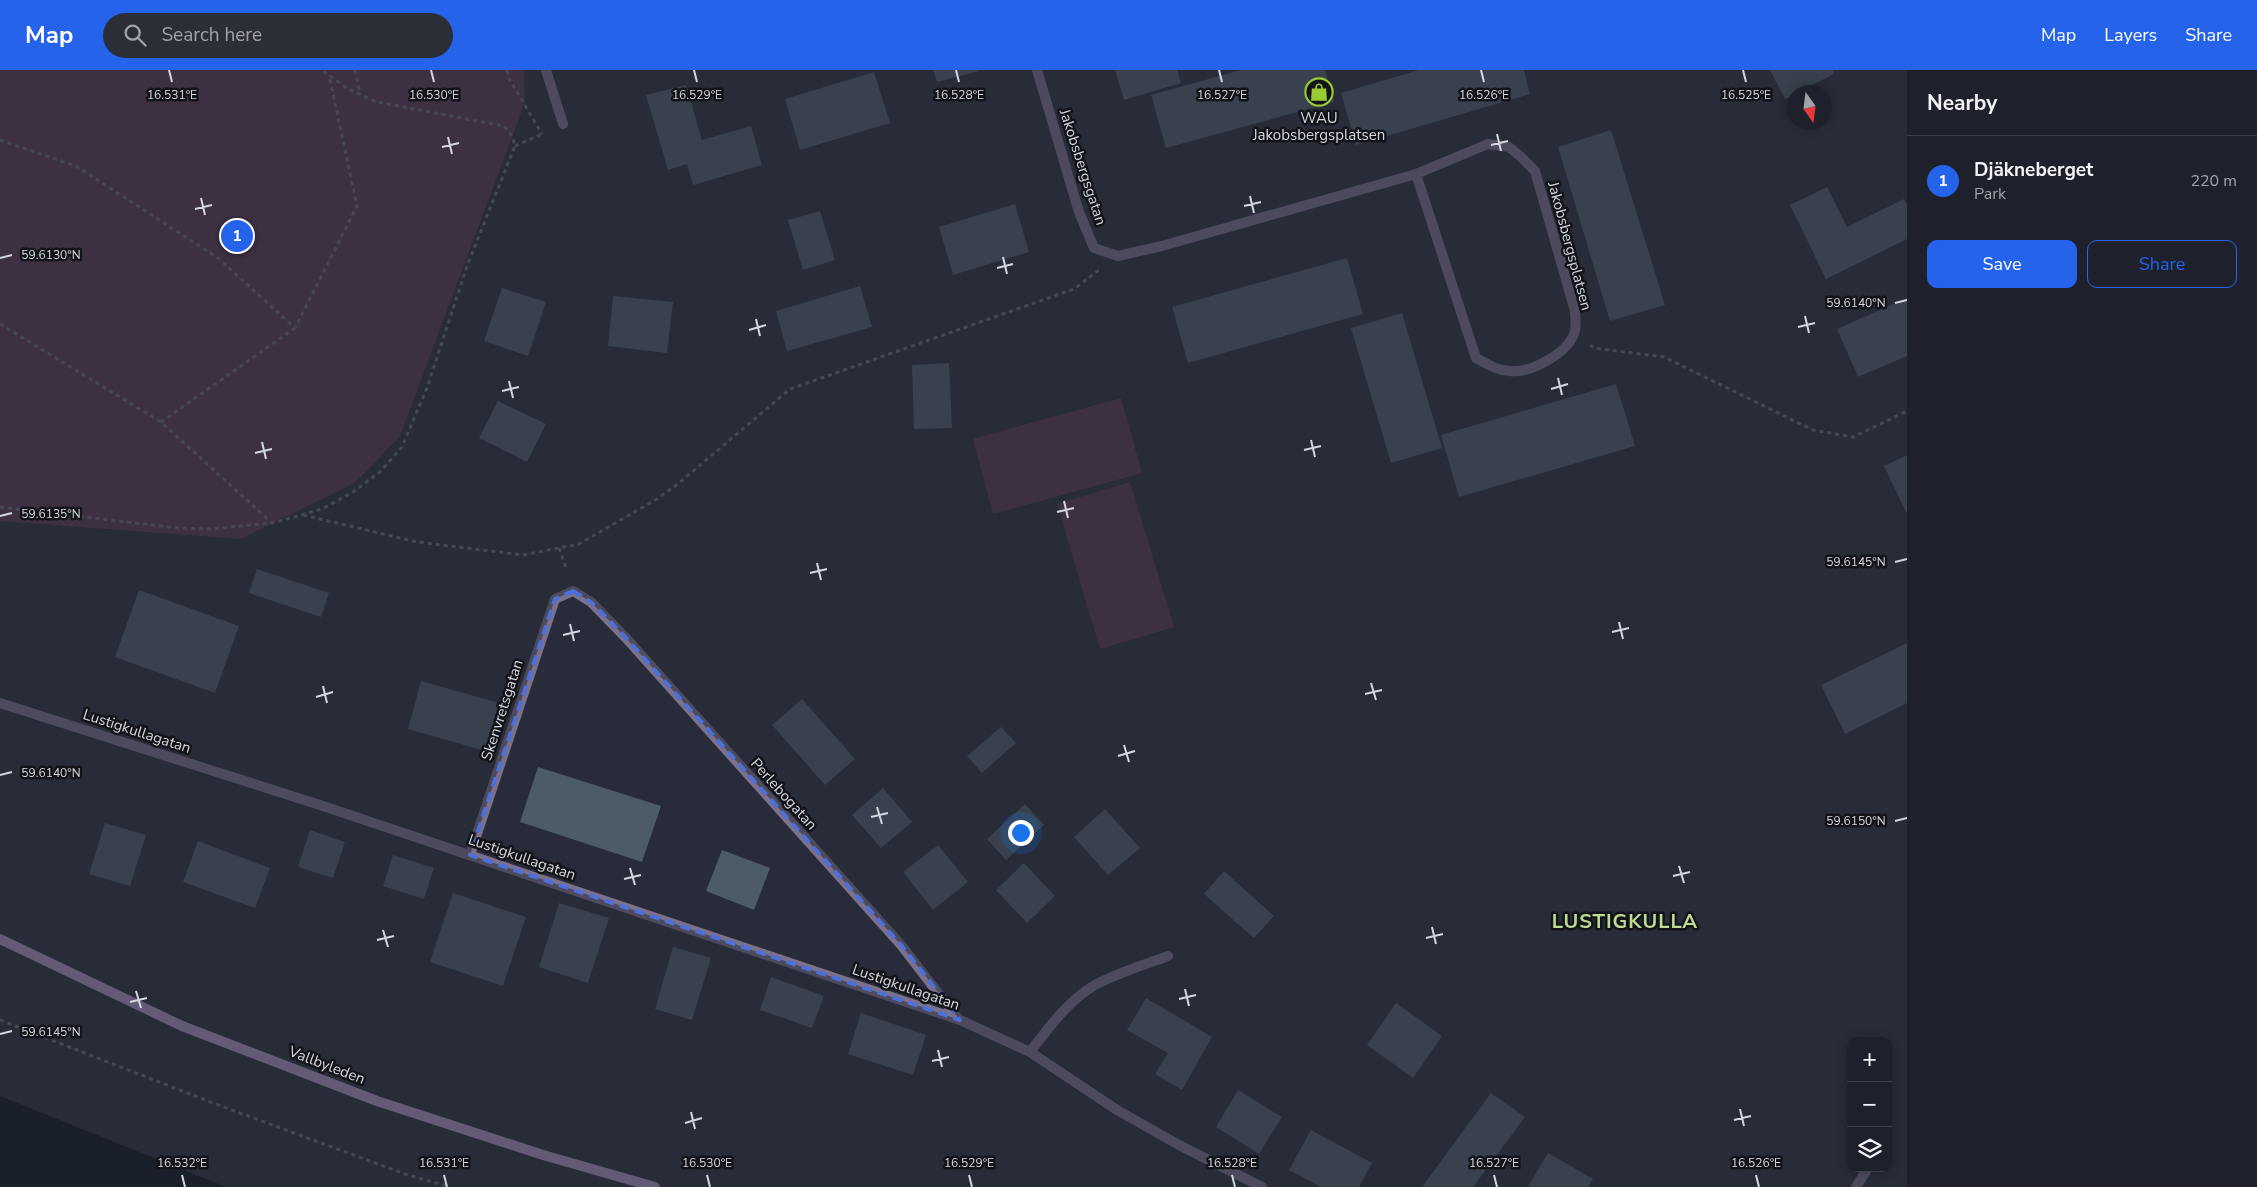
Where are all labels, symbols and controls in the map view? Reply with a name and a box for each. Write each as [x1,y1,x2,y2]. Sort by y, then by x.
search box [103,13,453,58]
text: Map [25,19,73,51]
icon: search [121,21,149,49]
text: Search here [161,22,262,48]
text: Map [2041,23,2076,47]
text: Layers [2104,23,2157,47]
text: Share [2185,23,2232,47]
shop icon: WAU Jakobsbergsplatsen [1304,77,1334,107]
north arrow [1787,85,1832,130]
text: 16.531°E [147,87,197,103]
text: 16.530°E [409,87,459,103]
text: 16.529°E [672,87,722,103]
text: 16.528°E [934,87,984,103]
text: 16.527°E [1197,87,1247,103]
text: 16.526°E [1459,87,1509,103]
text: 16.525°E [1721,87,1771,103]
text: Nearby [1927,89,1997,117]
street label: Jakobsbergsgatan [1055,105,1111,228]
place label: WAU Jakobsbergsplatsen [1252,108,1385,145]
text: Djäkneberget [1974,157,2093,183]
text: 1 [1938,170,1948,192]
text: 220 m [2190,170,2237,192]
street label: Jakobsbergsplatsen [1543,178,1597,313]
text: Park [1974,183,2006,205]
pin: 1 [221,217,253,255]
button: Save [1927,240,2077,288]
button: Share [2087,240,2237,288]
text: 59.6130°N [21,247,81,263]
text: 59.6140°N [1826,295,1886,311]
text: 59.6135°N [21,506,81,522]
text: 59.6145°N [1826,554,1886,570]
street label: Skenvretsgatan [476,657,528,763]
street label: Lustigkullagatan [81,704,193,758]
street label: Perlebogatan [746,754,822,834]
text: 59.6140°N [21,765,81,781]
text: 59.6150°N [1826,813,1886,829]
your location [1008,820,1034,846]
street label: Lustigkullagatan [466,829,578,885]
district label: LUSTIGKULLA [1552,908,1698,935]
street label: Lustigkullagatan [850,959,962,1015]
text: 59.6145°N [21,1024,81,1040]
map controls [1847,1037,1892,1172]
button: + [1847,1037,1892,1082]
street label: Vallbyleden [285,1041,368,1089]
button: − [1847,1082,1892,1127]
button: layers [1847,1127,1892,1172]
text: 16.532°E [157,1155,207,1171]
text: 16.531°E [419,1155,469,1171]
text: 16.530°E [682,1155,732,1171]
text: 16.529°E [944,1155,994,1171]
text: 16.528°E [1207,1155,1257,1171]
text: 16.527°E [1469,1155,1519,1171]
text: 16.526°E [1731,1155,1781,1171]

